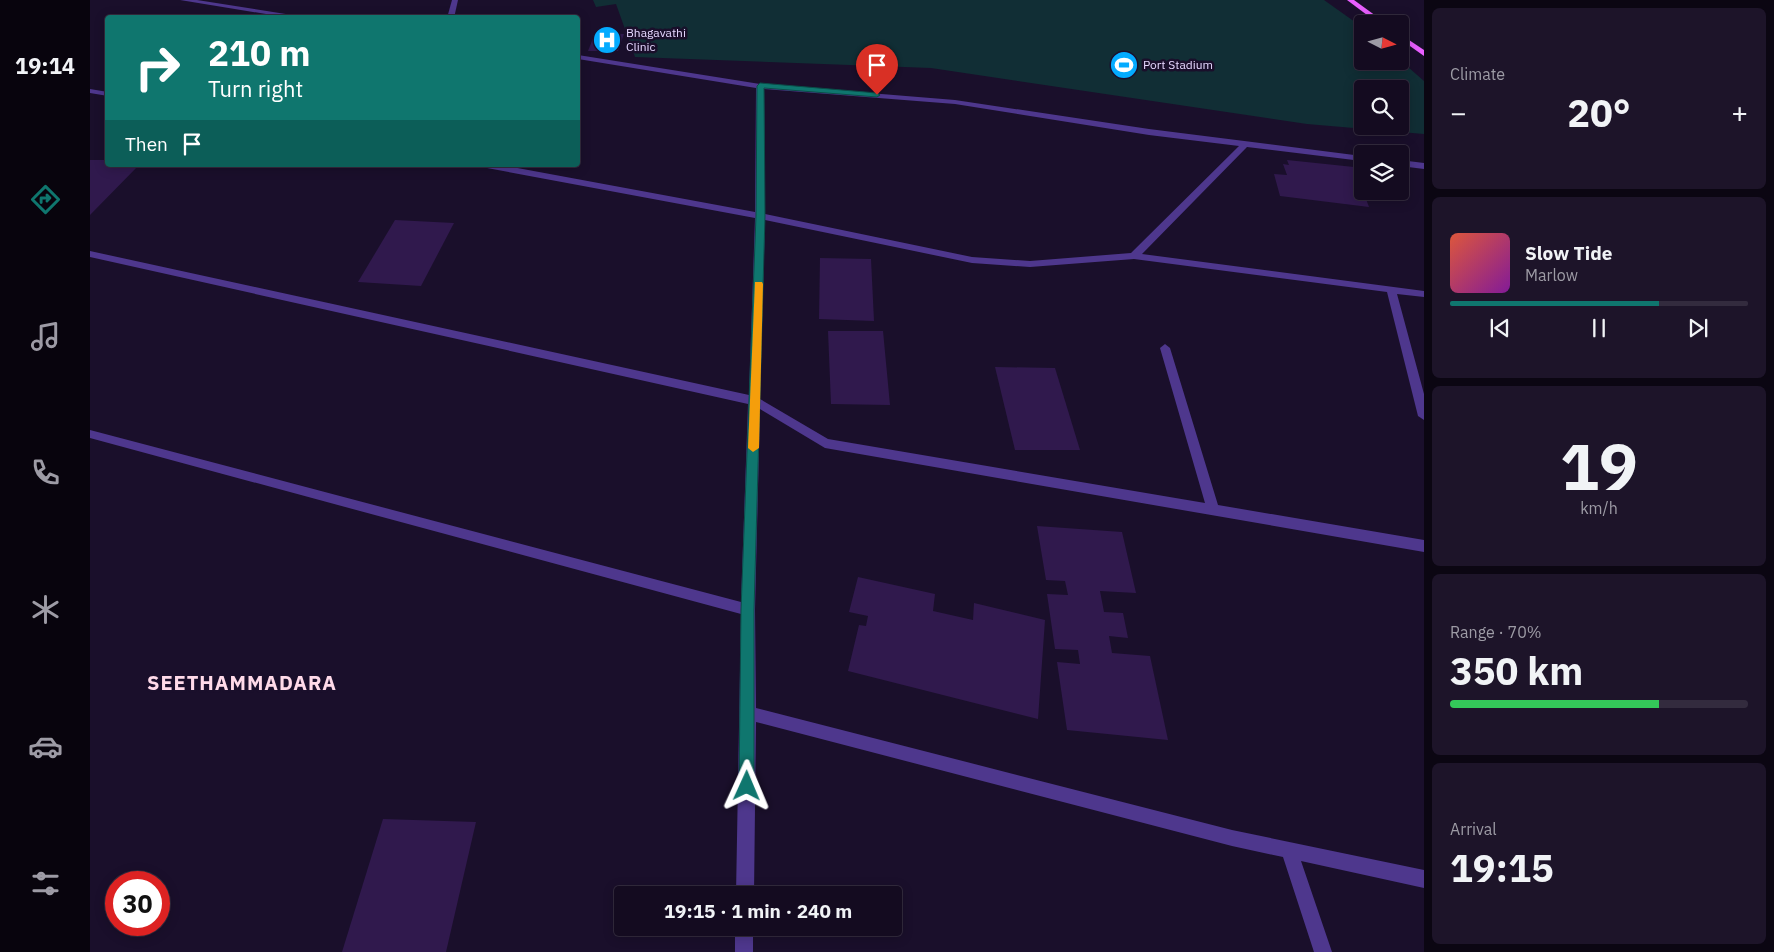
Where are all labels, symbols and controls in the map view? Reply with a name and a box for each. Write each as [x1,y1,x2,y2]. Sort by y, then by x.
north arrow [1354,15,1409,70]
map controls [1354,15,1409,200]
hospital icon: Bhagavathi Clinic [592,25,622,55]
place label: Bhagavathi Clinic [626,25,686,54]
text: 210 m [208,30,311,76]
icon: right [125,35,190,100]
pin [856,44,898,95]
sports icon: Port Stadium [1109,50,1139,80]
text: 19:14 [15,51,75,80]
icon: arrive [863,51,891,79]
place label: Port Stadium [1143,57,1213,72]
text: Climate [1450,64,1505,84]
text: Turn right [208,74,303,103]
button: search [1354,80,1409,135]
text: 20° [1567,88,1631,137]
text: − [1450,94,1467,131]
text: + [1731,94,1748,131]
icon: arrive [178,130,206,158]
text: Then [125,132,168,156]
button: layers [1354,145,1409,200]
icon: directions [28,182,63,217]
text: Slow Tide [1525,241,1612,265]
text: Marlow [1525,265,1578,285]
icon: previous [1486,314,1514,342]
icon: pause [1585,314,1613,342]
icon: next [1684,314,1712,342]
icon: music [28,319,63,354]
text: 19 [1560,423,1638,508]
icon: phone [28,455,63,490]
text: km/h [1580,498,1618,518]
icon: climate [28,592,63,627]
text: Range · 70% [1450,622,1542,642]
text: 350 km [1450,646,1583,695]
district label: SEETHAMMADARA [147,669,337,696]
icon: car [28,729,63,764]
position arrow [720,759,772,811]
text: Arrival [1450,819,1497,839]
text: 19:15 [1450,843,1554,892]
icon: filters [28,866,63,901]
speed limit sign: 30 [105,871,170,936]
text: 19:15 · 1 min · 240 m [664,899,852,923]

